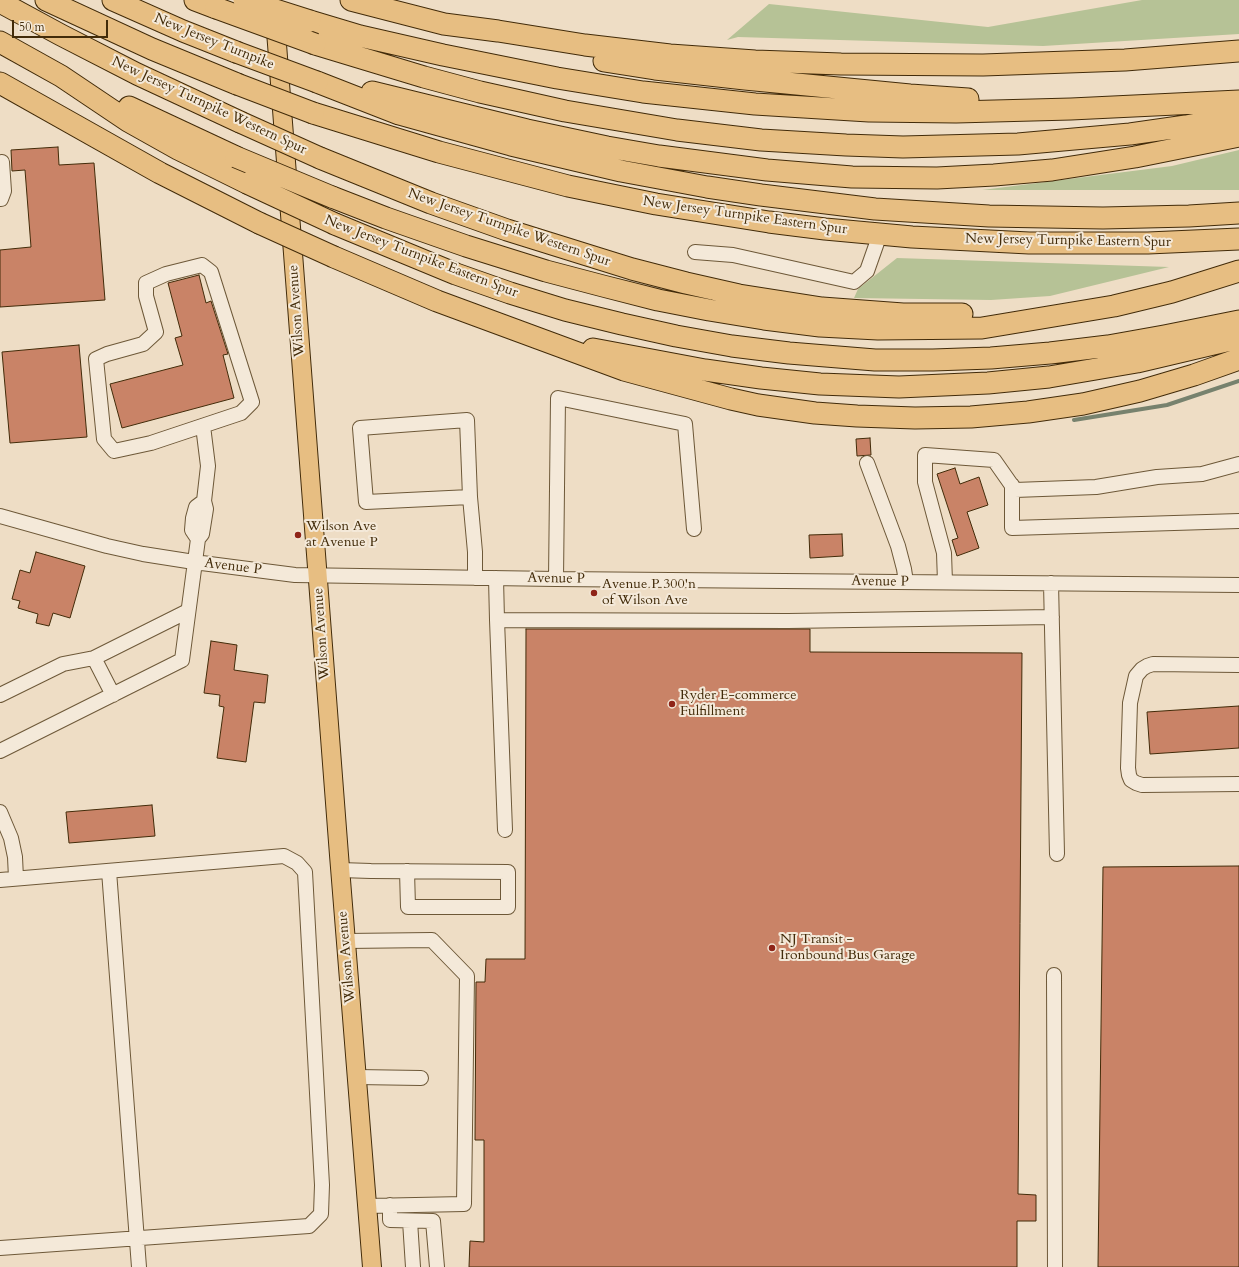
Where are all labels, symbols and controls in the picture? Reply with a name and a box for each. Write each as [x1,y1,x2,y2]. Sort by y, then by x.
street label: New Jersey Turnpike [152,10,276,74]
scale bar [14,12,110,38]
text: 50 m [19,19,45,35]
street label: New Jersey Turnpike Western Spur [109,53,309,159]
street label: New Jersey Turnpike Western Spur [406,185,612,271]
street label: New Jersey Turnpike Eastern Spur [642,193,848,239]
street label: New Jersey Turnpike Eastern Spur [322,212,520,302]
street label: New Jersey Turnpike Eastern Spur [965,231,1171,251]
street label: Wilson Avenue [285,264,309,358]
place label: Wilson Ave at Avenue P [306,519,378,552]
marker: Wilson Ave at Avenue P [293,530,303,540]
street label: Avenue P [203,555,263,579]
street label: Avenue P [527,570,585,588]
street label: Avenue P [851,573,909,591]
place label: Avenue P 300'n of Wilson Ave [602,577,696,610]
street label: Wilson Avenue [310,587,334,681]
marker: Avenue P 300'n of Wilson Ave [589,588,599,598]
place label: Ryder E-commerce Fulfillment [680,688,796,720]
marker: Ryder E-commerce Fulfillment [667,699,677,709]
street label: Wilson Avenue [335,910,359,1004]
place label: NJ Transit - Ironbound Bus Garage [780,932,915,964]
marker: NJ Transit - Ironbound Bus Garage [767,943,777,953]

